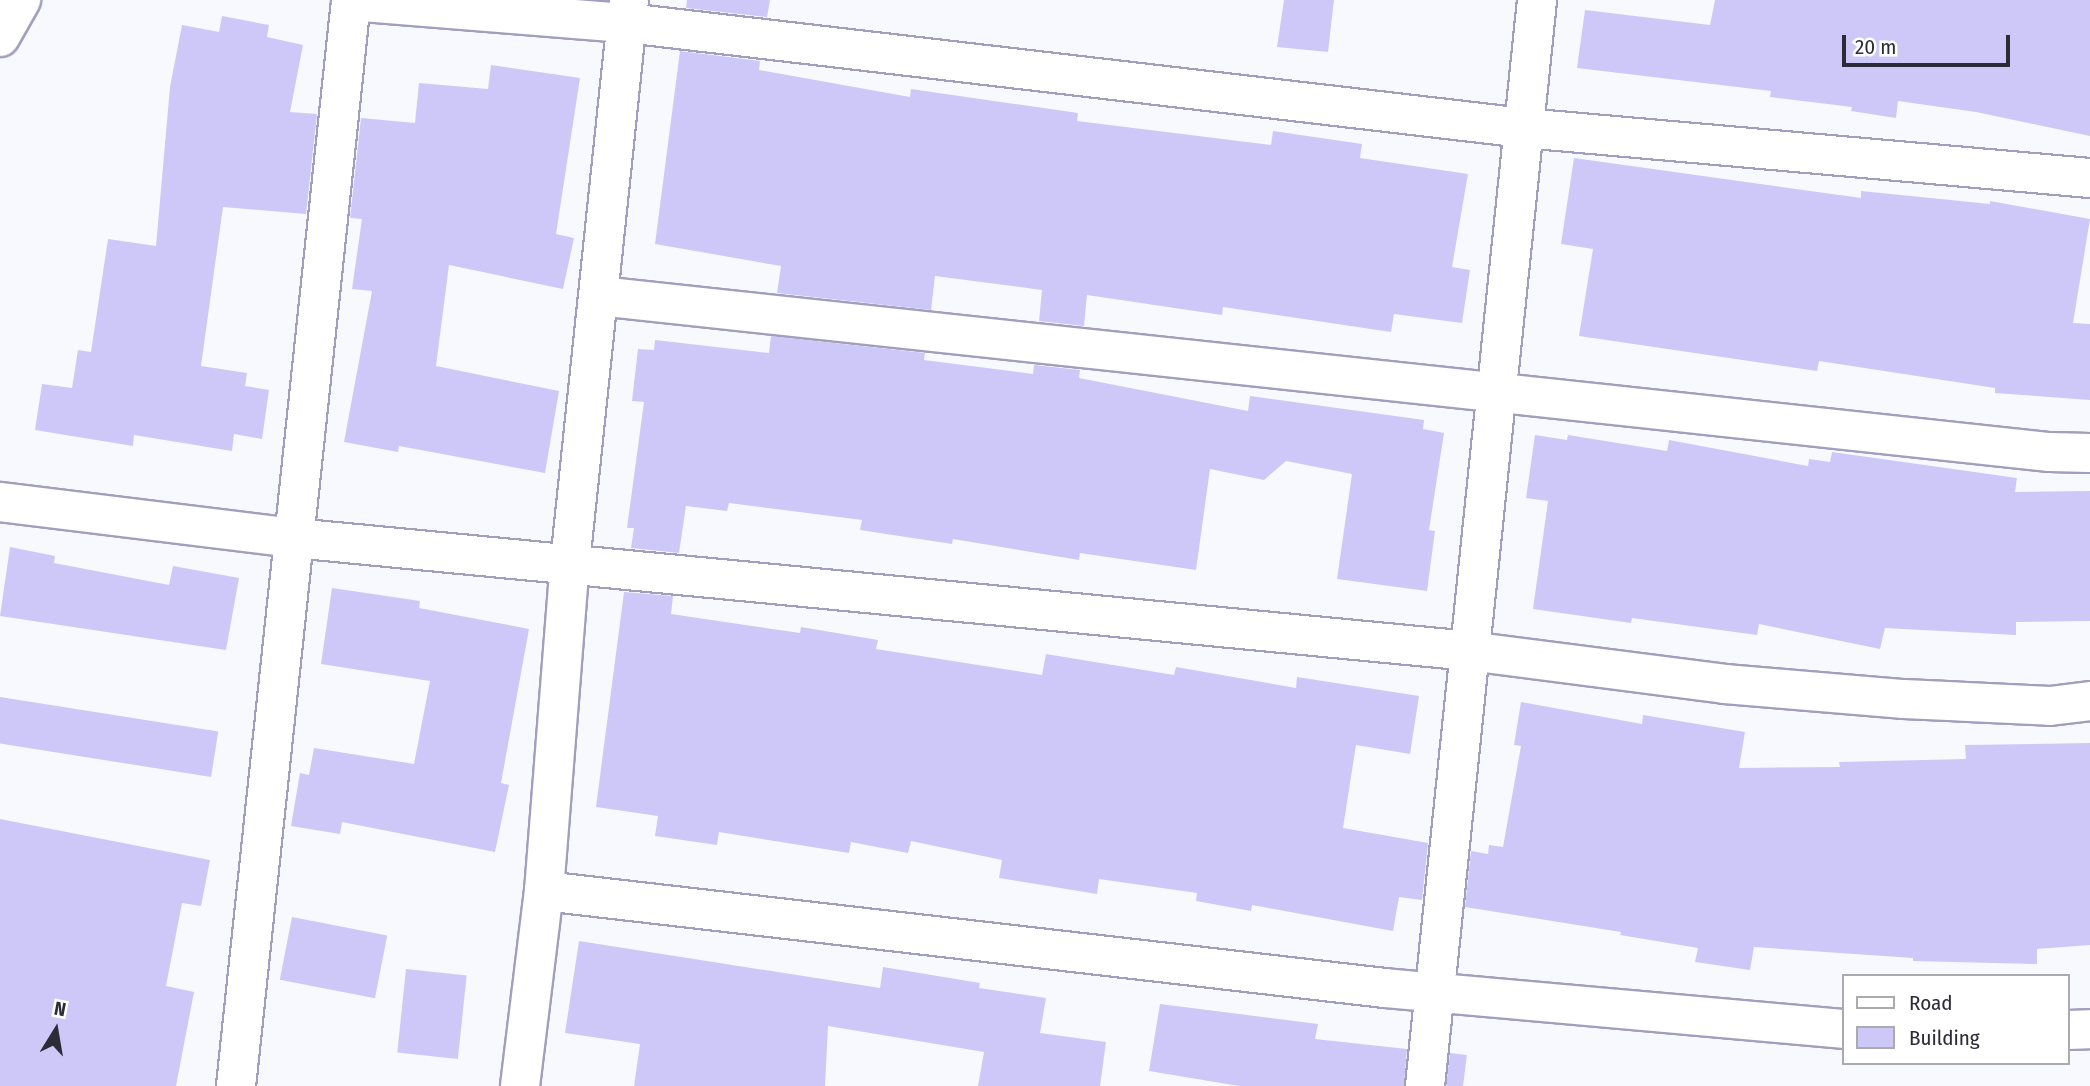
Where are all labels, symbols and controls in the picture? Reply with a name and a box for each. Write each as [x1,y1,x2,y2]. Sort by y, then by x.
scale bar [1845,21,2013,65]
text: 20 m [1855,34,1896,60]
legend [1842,974,2069,1065]
text: Road [1909,990,1953,1016]
north arrow [21,995,91,1065]
text: N [52,997,68,1021]
text: Building [1909,1025,1980,1051]

